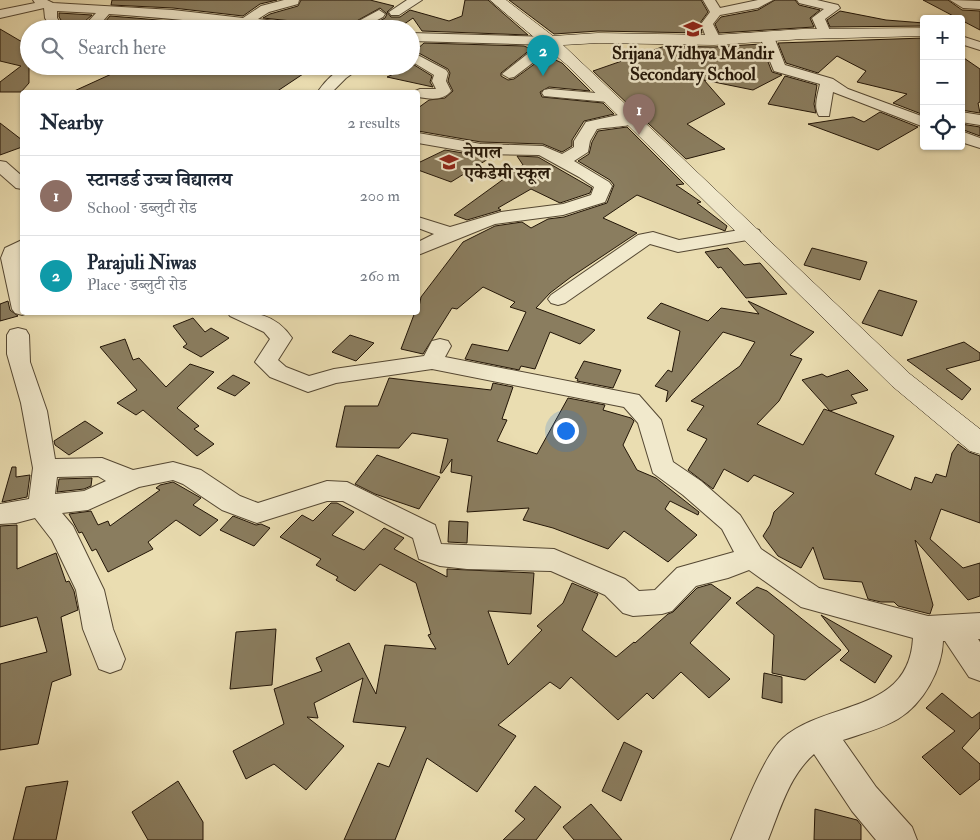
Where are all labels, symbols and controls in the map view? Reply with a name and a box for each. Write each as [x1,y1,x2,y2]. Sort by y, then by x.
map controls [920,15,965,150]
button: + [920,15,965,60]
school or university icon: Srijana Vidhya Mandir Secondary School [682,18,704,40]
search box [20,20,420,75]
icon: search [38,34,66,62]
pin: 2 [527,35,559,76]
text: Search here [78,36,166,60]
place label: Srijana Vidhya Mandir Secondary School [612,42,774,86]
button: − [920,60,965,105]
pin: 1 [623,94,655,135]
button: locate [920,105,965,150]
text: Nearby [40,109,103,136]
text: 2 results [347,113,400,133]
place label: नेपाल एकेडेमी स्कूल [462,141,551,185]
school or university icon: नेपाल एकेडेमी स्कूल [438,151,460,173]
text: स्टानडर्ड उच्च विद्यालय [87,168,232,192]
text: 1 [53,186,59,206]
text: 200 m [360,186,400,206]
text: School · डब्लुटी रोड [87,198,197,218]
text: Parajuli Niwas [87,251,196,275]
text: 2 [52,266,60,286]
text: 260 m [360,266,400,286]
text: Place · डब्लुटी रोड [87,275,187,295]
your location [553,418,579,444]

